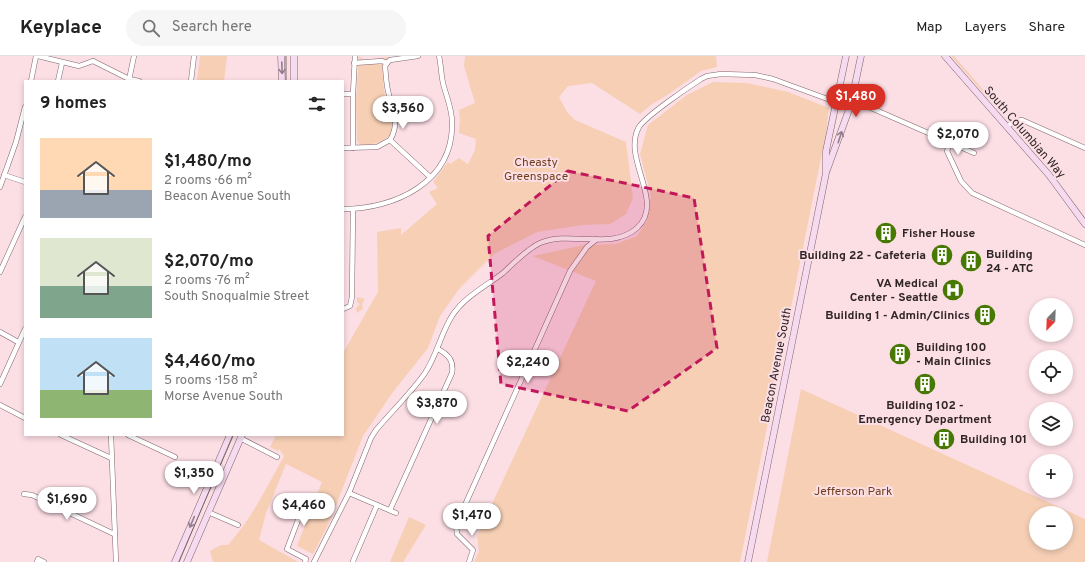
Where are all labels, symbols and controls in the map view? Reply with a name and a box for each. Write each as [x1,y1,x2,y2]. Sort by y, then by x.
search box [126,10,406,46]
text: Keyplace [20,16,102,40]
icon: search [140,17,162,39]
text: Search here [172,18,252,37]
text: Map [916,19,942,36]
text: Layers [964,19,1006,36]
text: Share [1028,19,1065,36]
one-way arrow [278,62,286,75]
street label: South Columbian Way [980,83,1069,182]
pin: $1,480 [823,84,889,118]
text: $1,480 [835,89,877,105]
text: 9 homes [40,93,107,115]
icon: filters [306,93,328,115]
pin: $3,560 [370,96,436,130]
text: $3,560 [381,101,425,117]
pin: $2,070 [925,122,991,156]
text: $2,070 [937,127,979,143]
one-way arrow [837,131,844,144]
text: $1,480/mo [164,151,252,173]
icon: home [72,154,120,202]
park label: Cheasty Greenspace [504,155,568,185]
text: 2 rooms · 66 m² [164,173,252,189]
text: Beacon Avenue South [164,189,291,205]
building icon: Fisher House [873,220,899,246]
place label: Fisher House [902,226,975,242]
building icon: Building 22 - Cafeteria [929,242,955,268]
place label: Building 24 - ATC [986,247,1034,277]
place label: Building 22 - Cafeteria [799,248,926,264]
building icon: Building 24 - ATC [958,248,984,274]
text: $2,070/mo [164,251,254,273]
icon: home [72,254,120,302]
text: 2 rooms · 76 m² [164,273,250,289]
place label: VA Medical Center - Seattle [850,276,938,306]
hospital icon: VA Medical Center - Seattle [940,277,966,303]
text: South Snoqualmie Street [164,289,309,305]
north arrow [1029,298,1073,342]
map controls [1029,298,1073,550]
building icon: Building 1 - Admin/Clinics [972,302,998,328]
street label: Beacon Avenue South [758,306,796,424]
place label: Building 1 - Admin/Clinics [825,308,970,324]
place label: Building 100 - Main Clinics [916,340,991,370]
building icon: Building 100 - Main Clinics [887,341,913,367]
pin: $2,240 [495,350,561,384]
button: locate [1029,350,1073,394]
text: $4,460/mo [164,351,255,373]
icon: home [72,354,120,402]
text: $2,240 [506,355,550,371]
building icon: Building 102 - Emergency Department [912,371,938,397]
text: 5 rooms · 158 m² [164,373,257,389]
text: Morse Avenue South [164,389,283,405]
pin: $3,870 [404,391,470,425]
text: $3,870 [416,396,458,412]
place label: Building 102 - Emergency Department [858,398,992,428]
button: layers [1029,402,1073,446]
building icon: Building 101 [931,426,957,452]
place label: Building 101 [960,432,1027,448]
button: + [1029,454,1073,498]
pin: $1,350 [161,461,227,495]
text: $1,350 [174,466,214,482]
park label: Jefferson Park [814,484,892,500]
pin: $1,690 [34,487,100,521]
text: $1,690 [46,492,88,508]
pin: $4,460 [271,493,337,527]
text: $4,460 [282,498,326,514]
pin: $1,470 [439,503,505,537]
button: − [1029,506,1073,550]
text: $1,470 [452,508,492,524]
one-way arrow [188,516,195,528]

